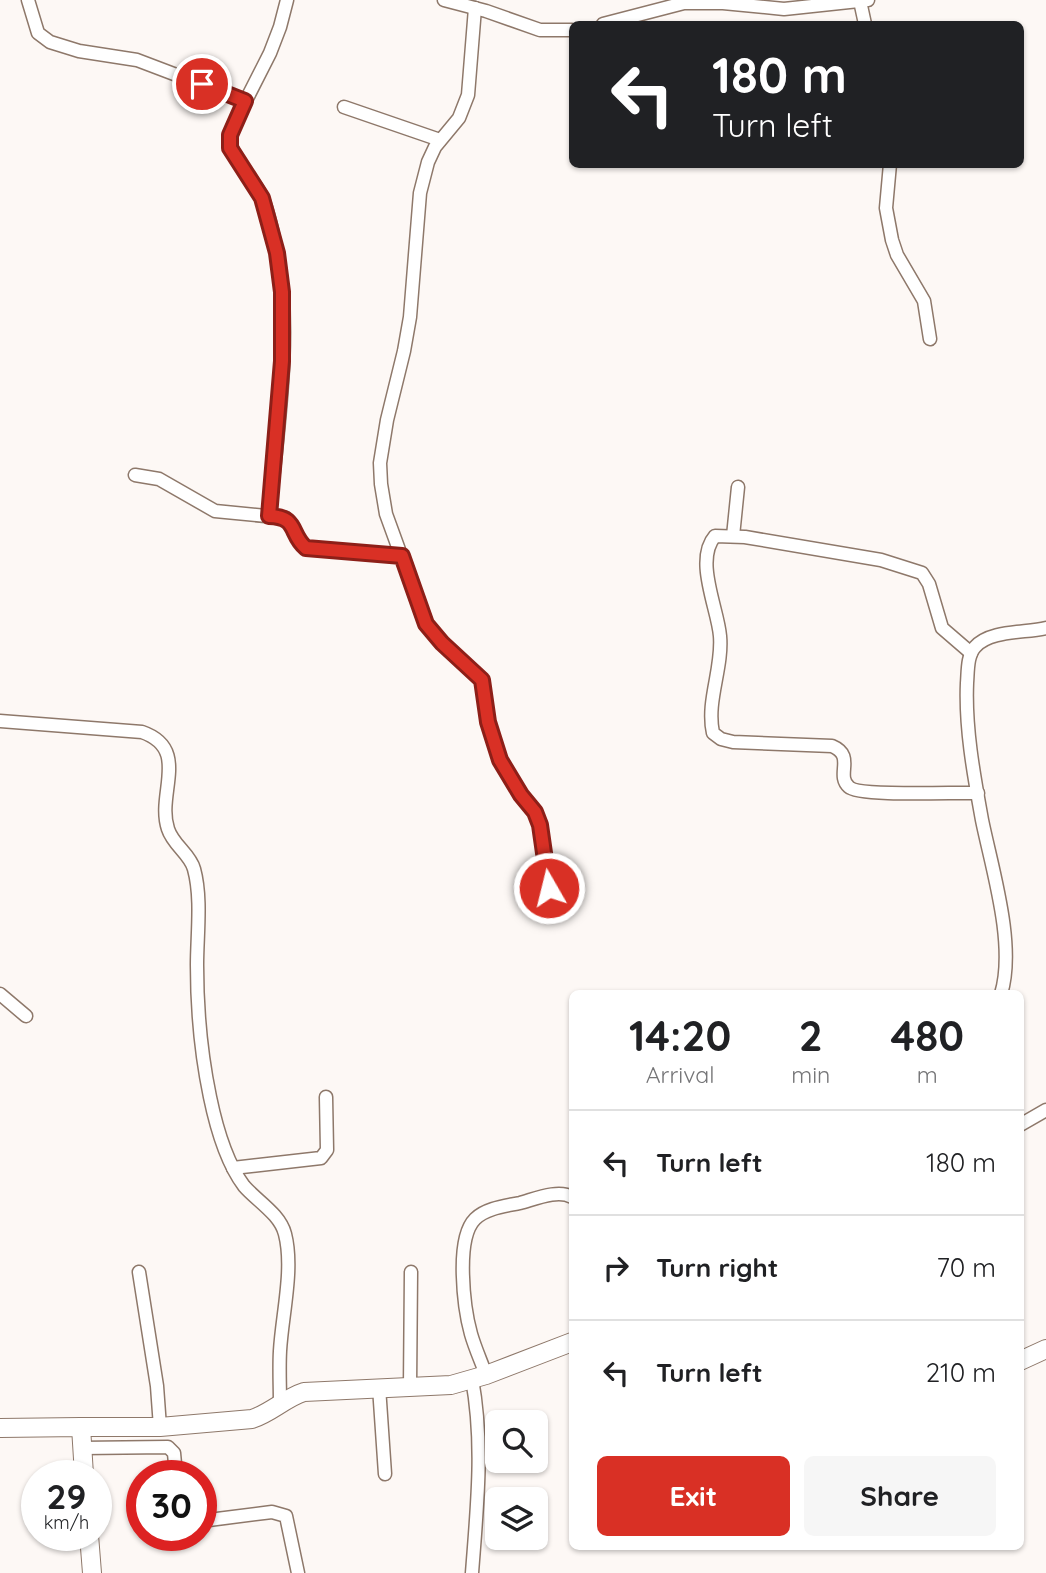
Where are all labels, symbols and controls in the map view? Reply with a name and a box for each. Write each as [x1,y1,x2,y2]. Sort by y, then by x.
text: 180 m [712,44,847,105]
icon: left [597,49,688,140]
pin [172,54,232,114]
icon: arrive [183,65,221,103]
text: Turn left [712,105,833,145]
position arrow [512,851,586,925]
text: 14:20 [629,1009,731,1062]
text: 2 [799,1009,823,1062]
text: 480 [890,1009,964,1062]
text: Arrival [646,1060,715,1089]
text: min [791,1060,830,1089]
text: m [917,1060,938,1089]
icon: left [597,1144,635,1182]
text: Turn left [656,1146,763,1179]
text: 180 m [926,1146,996,1179]
icon: right [597,1249,635,1287]
text: Turn right [656,1251,778,1284]
text: 70 m [936,1251,996,1284]
icon: left [597,1354,635,1392]
text: Turn left [656,1356,763,1389]
text: 210 m [926,1356,996,1389]
map controls [485,1410,548,1550]
button: search [485,1410,548,1473]
button: Exit [597,1456,790,1536]
button: Share [804,1456,996,1536]
speed limit sign: 30 [126,1460,217,1551]
text: 29 [47,1474,86,1518]
button: layers [485,1487,548,1550]
text: km/h [44,1511,89,1534]

